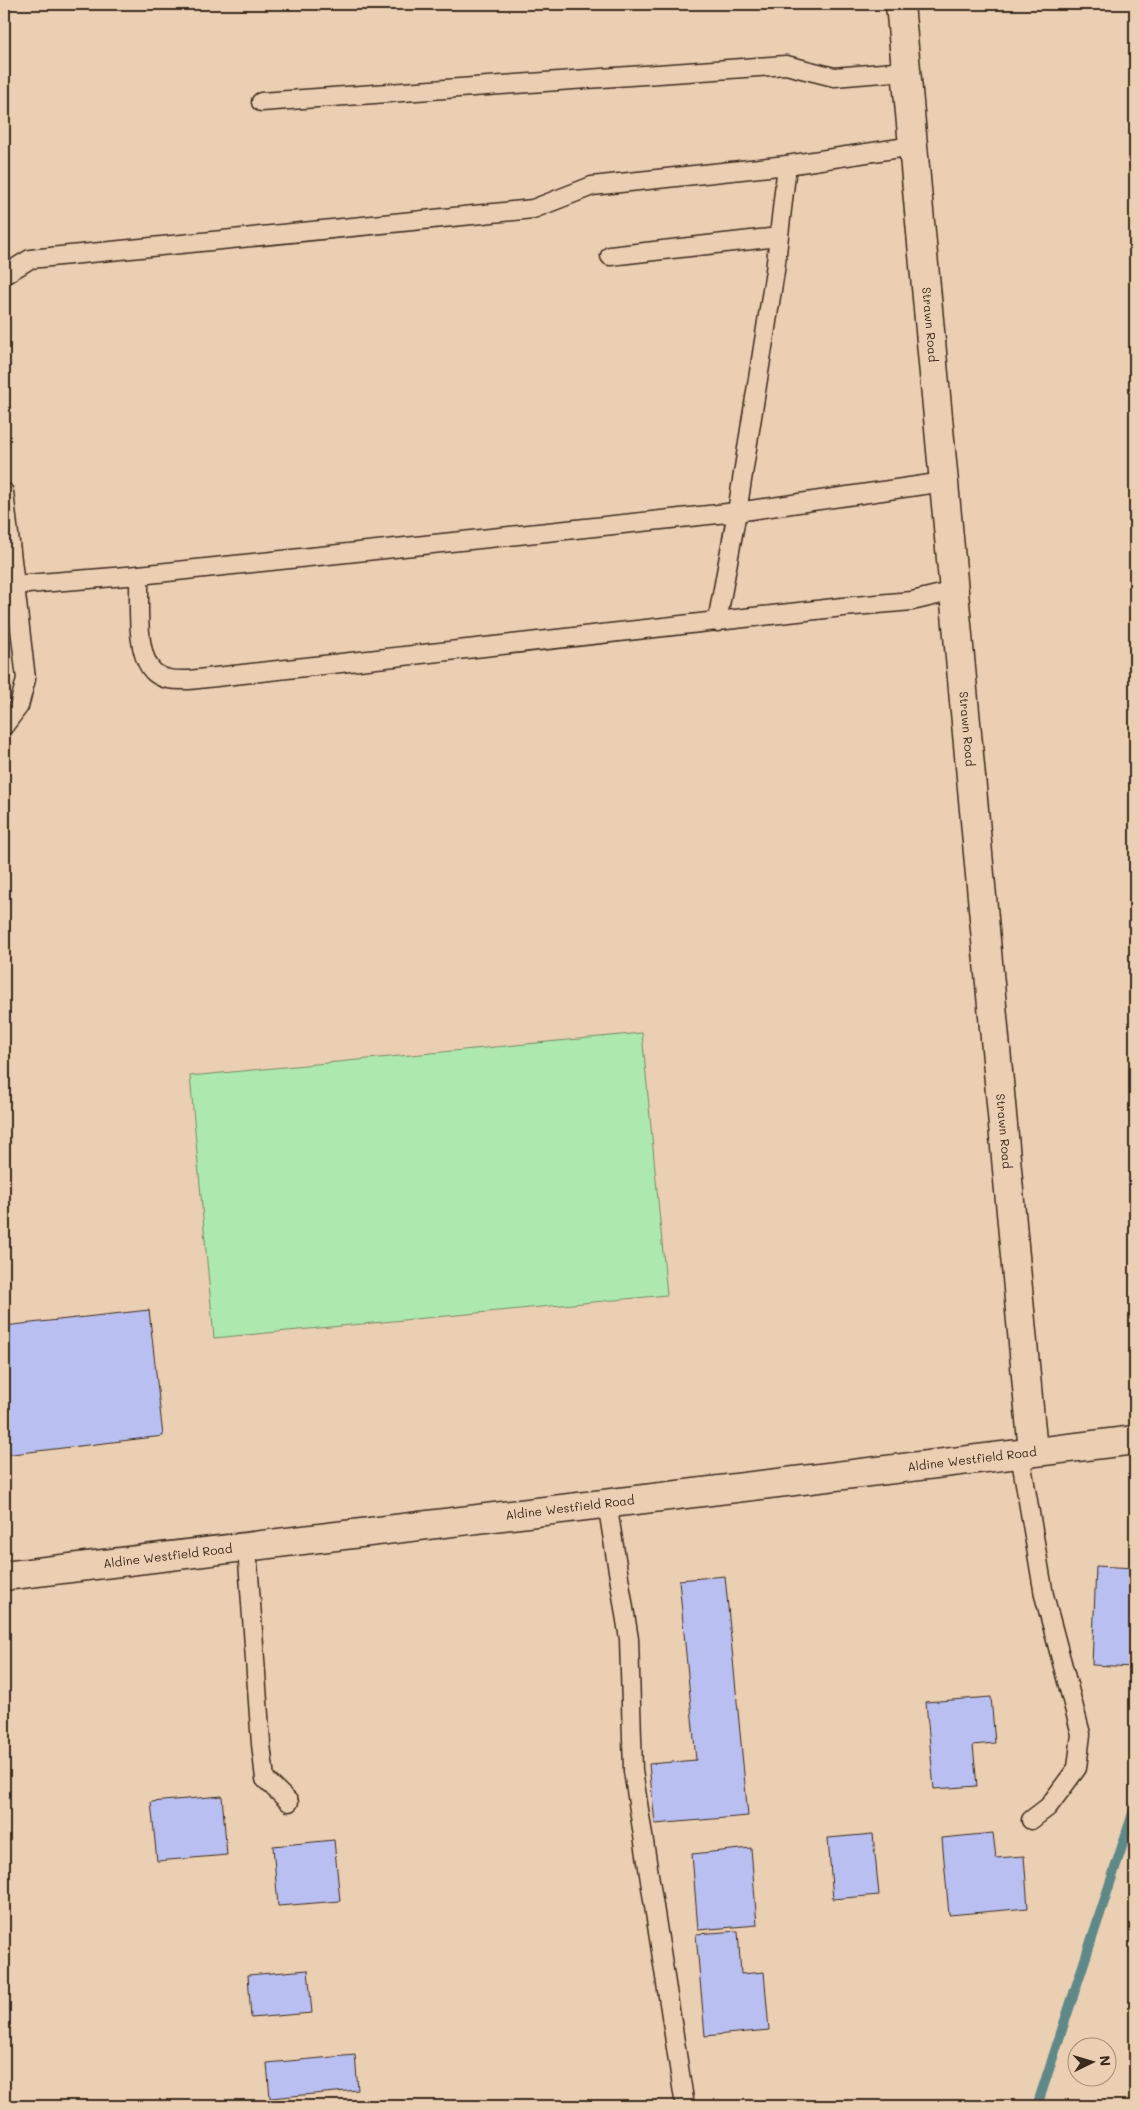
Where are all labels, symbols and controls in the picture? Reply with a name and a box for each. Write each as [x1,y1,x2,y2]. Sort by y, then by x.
street label: Strawn Road [919,286,942,363]
street label: Strawn Road [956,691,979,767]
street label: Strawn Road [993,1093,1016,1170]
street label: Aldine Westfield Road [906,1443,1038,1474]
street label: Aldine Westfield Road [504,1491,636,1523]
street label: Aldine Westfield Road [102,1540,234,1571]
north arrow [1066,2038,1116,2088]
text: N [1096,2055,1115,2067]

